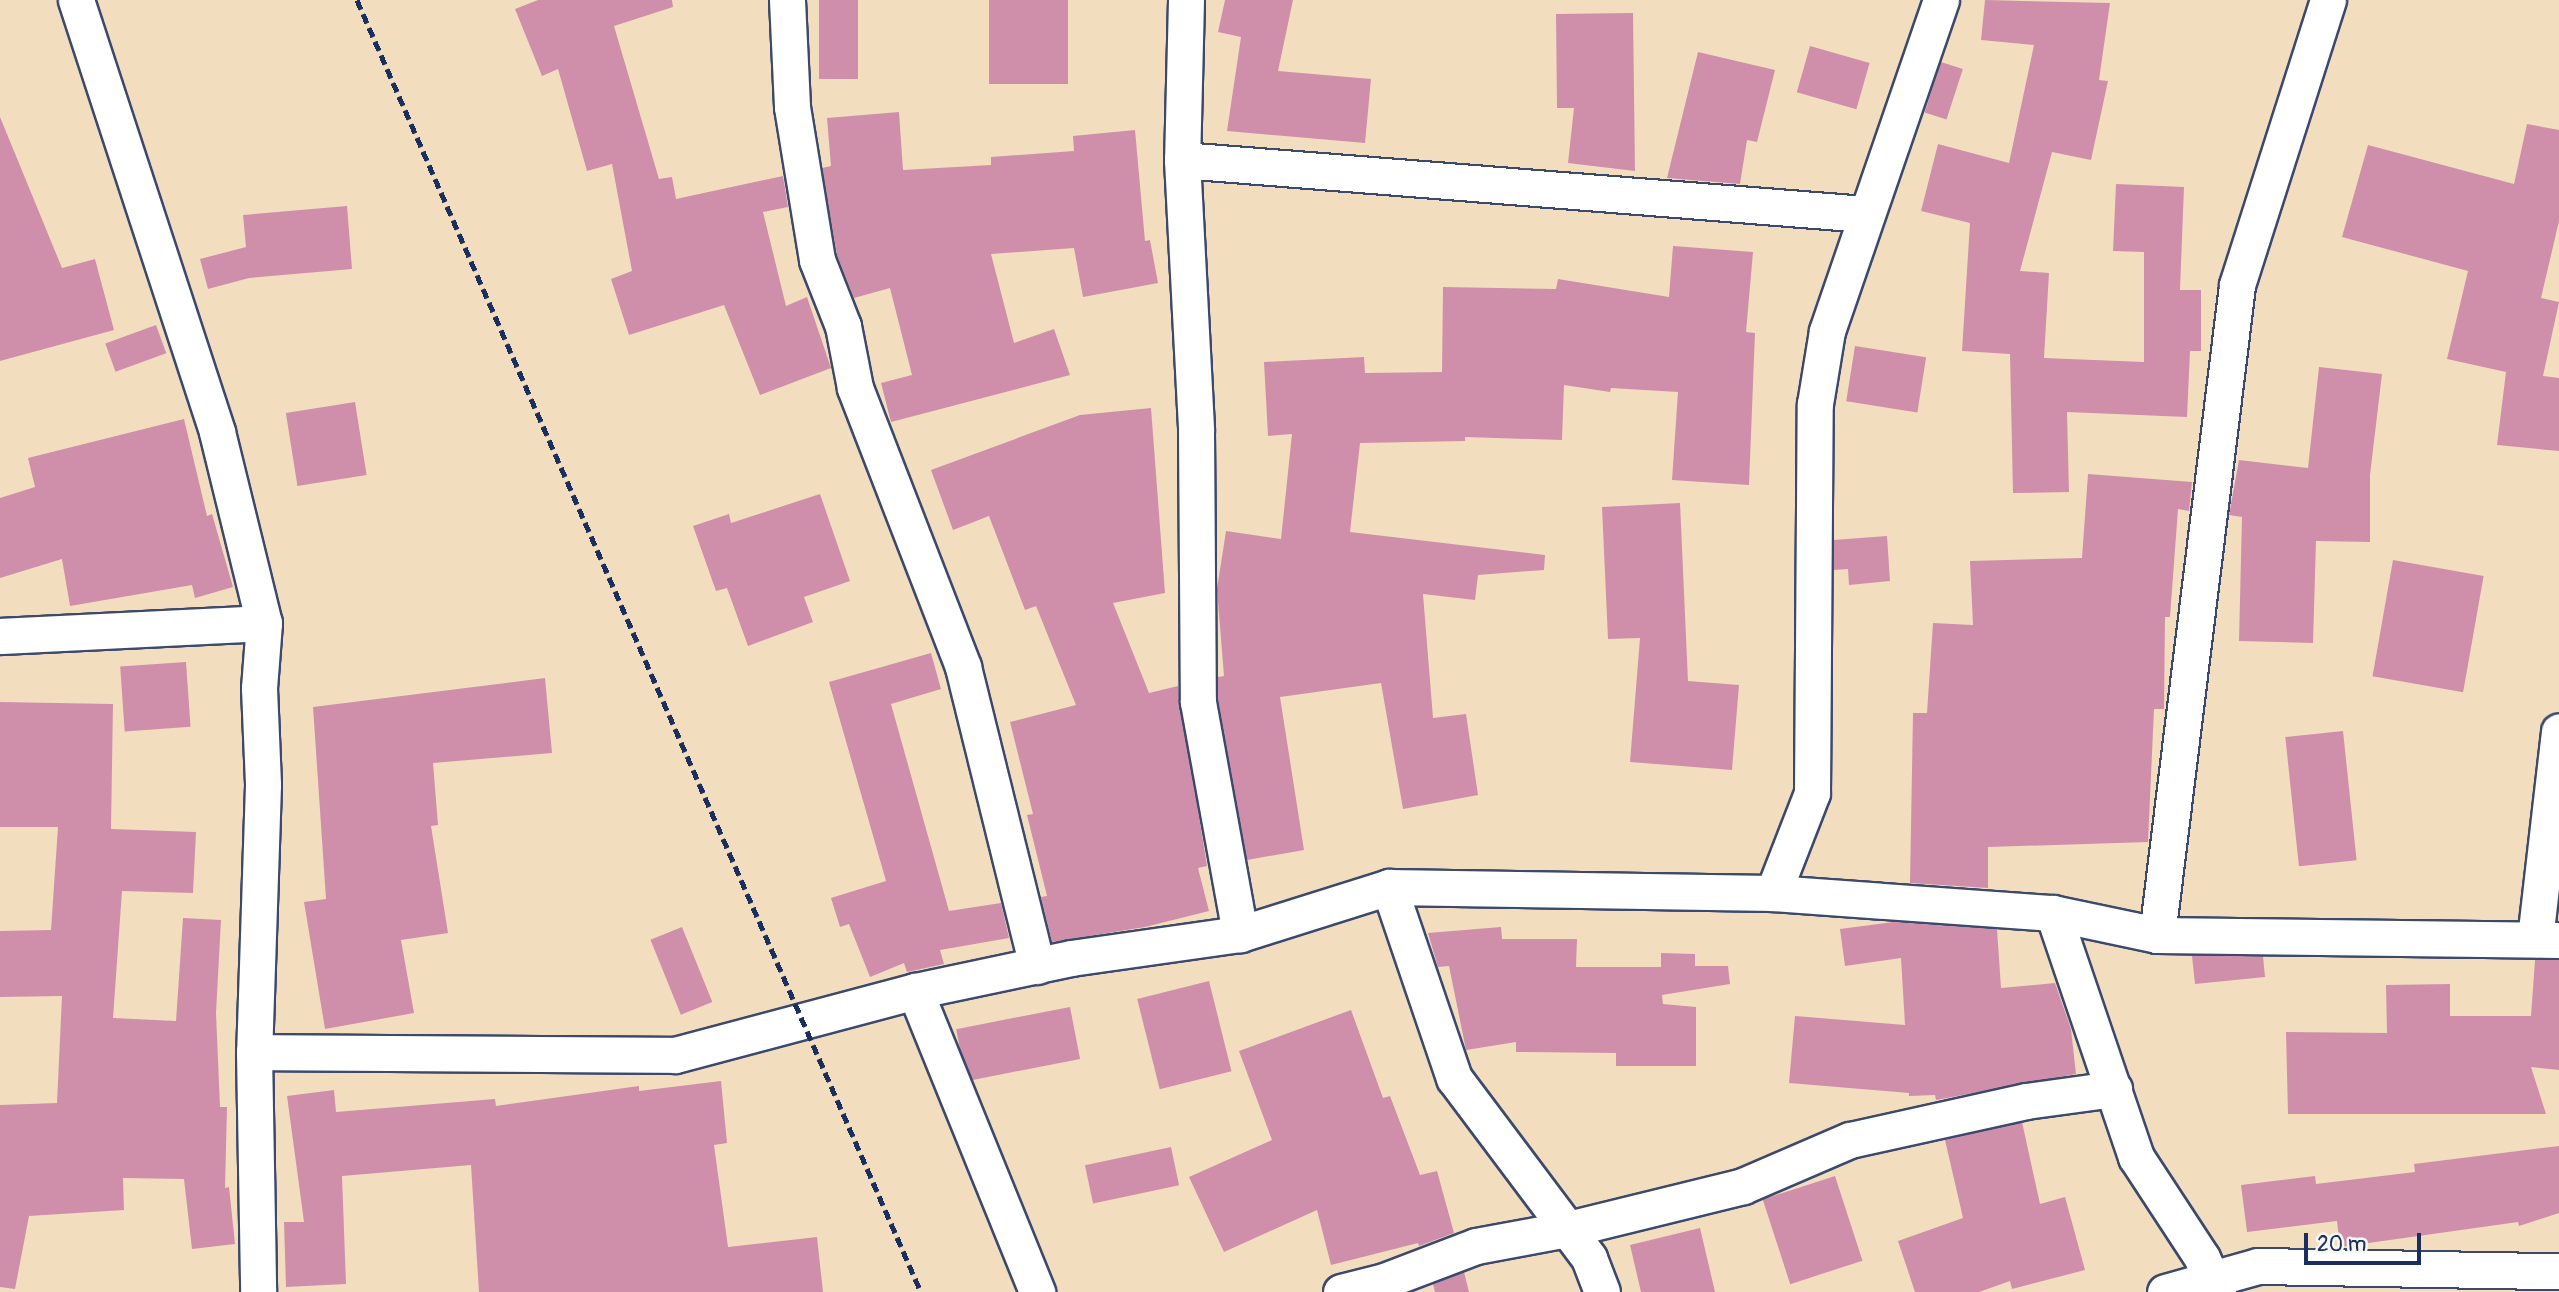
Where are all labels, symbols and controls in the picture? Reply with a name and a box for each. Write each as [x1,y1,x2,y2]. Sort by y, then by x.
scale bar [2307,1218,2424,1262]
text: 20 m [2317,1231,2366,1258]

